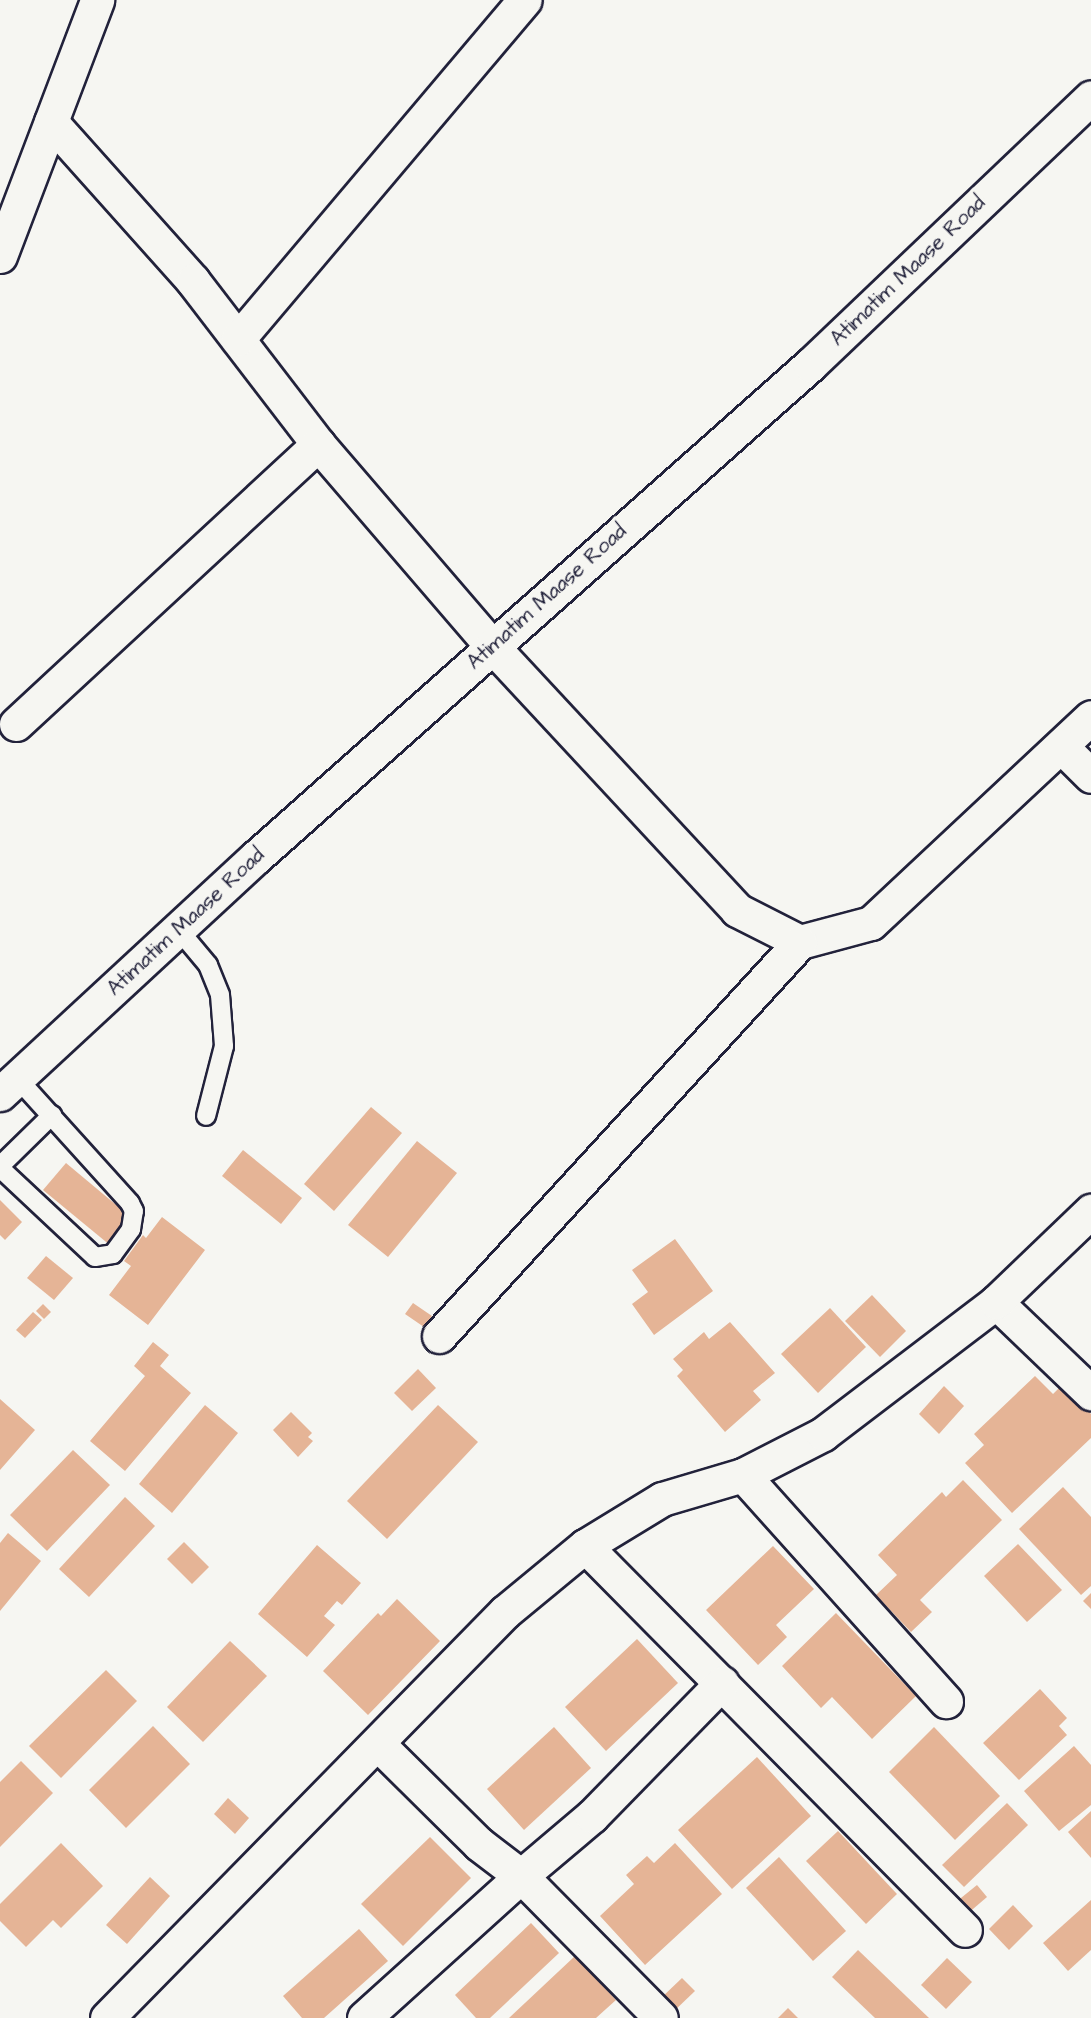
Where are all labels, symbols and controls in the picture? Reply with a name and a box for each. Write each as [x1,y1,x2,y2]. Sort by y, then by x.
street label: Atimatim Maase Road [825,190,991,352]
street label: Atimatim Maase Road [462,519,632,675]
street label: Atimatim Maase Road [102,843,270,1001]

